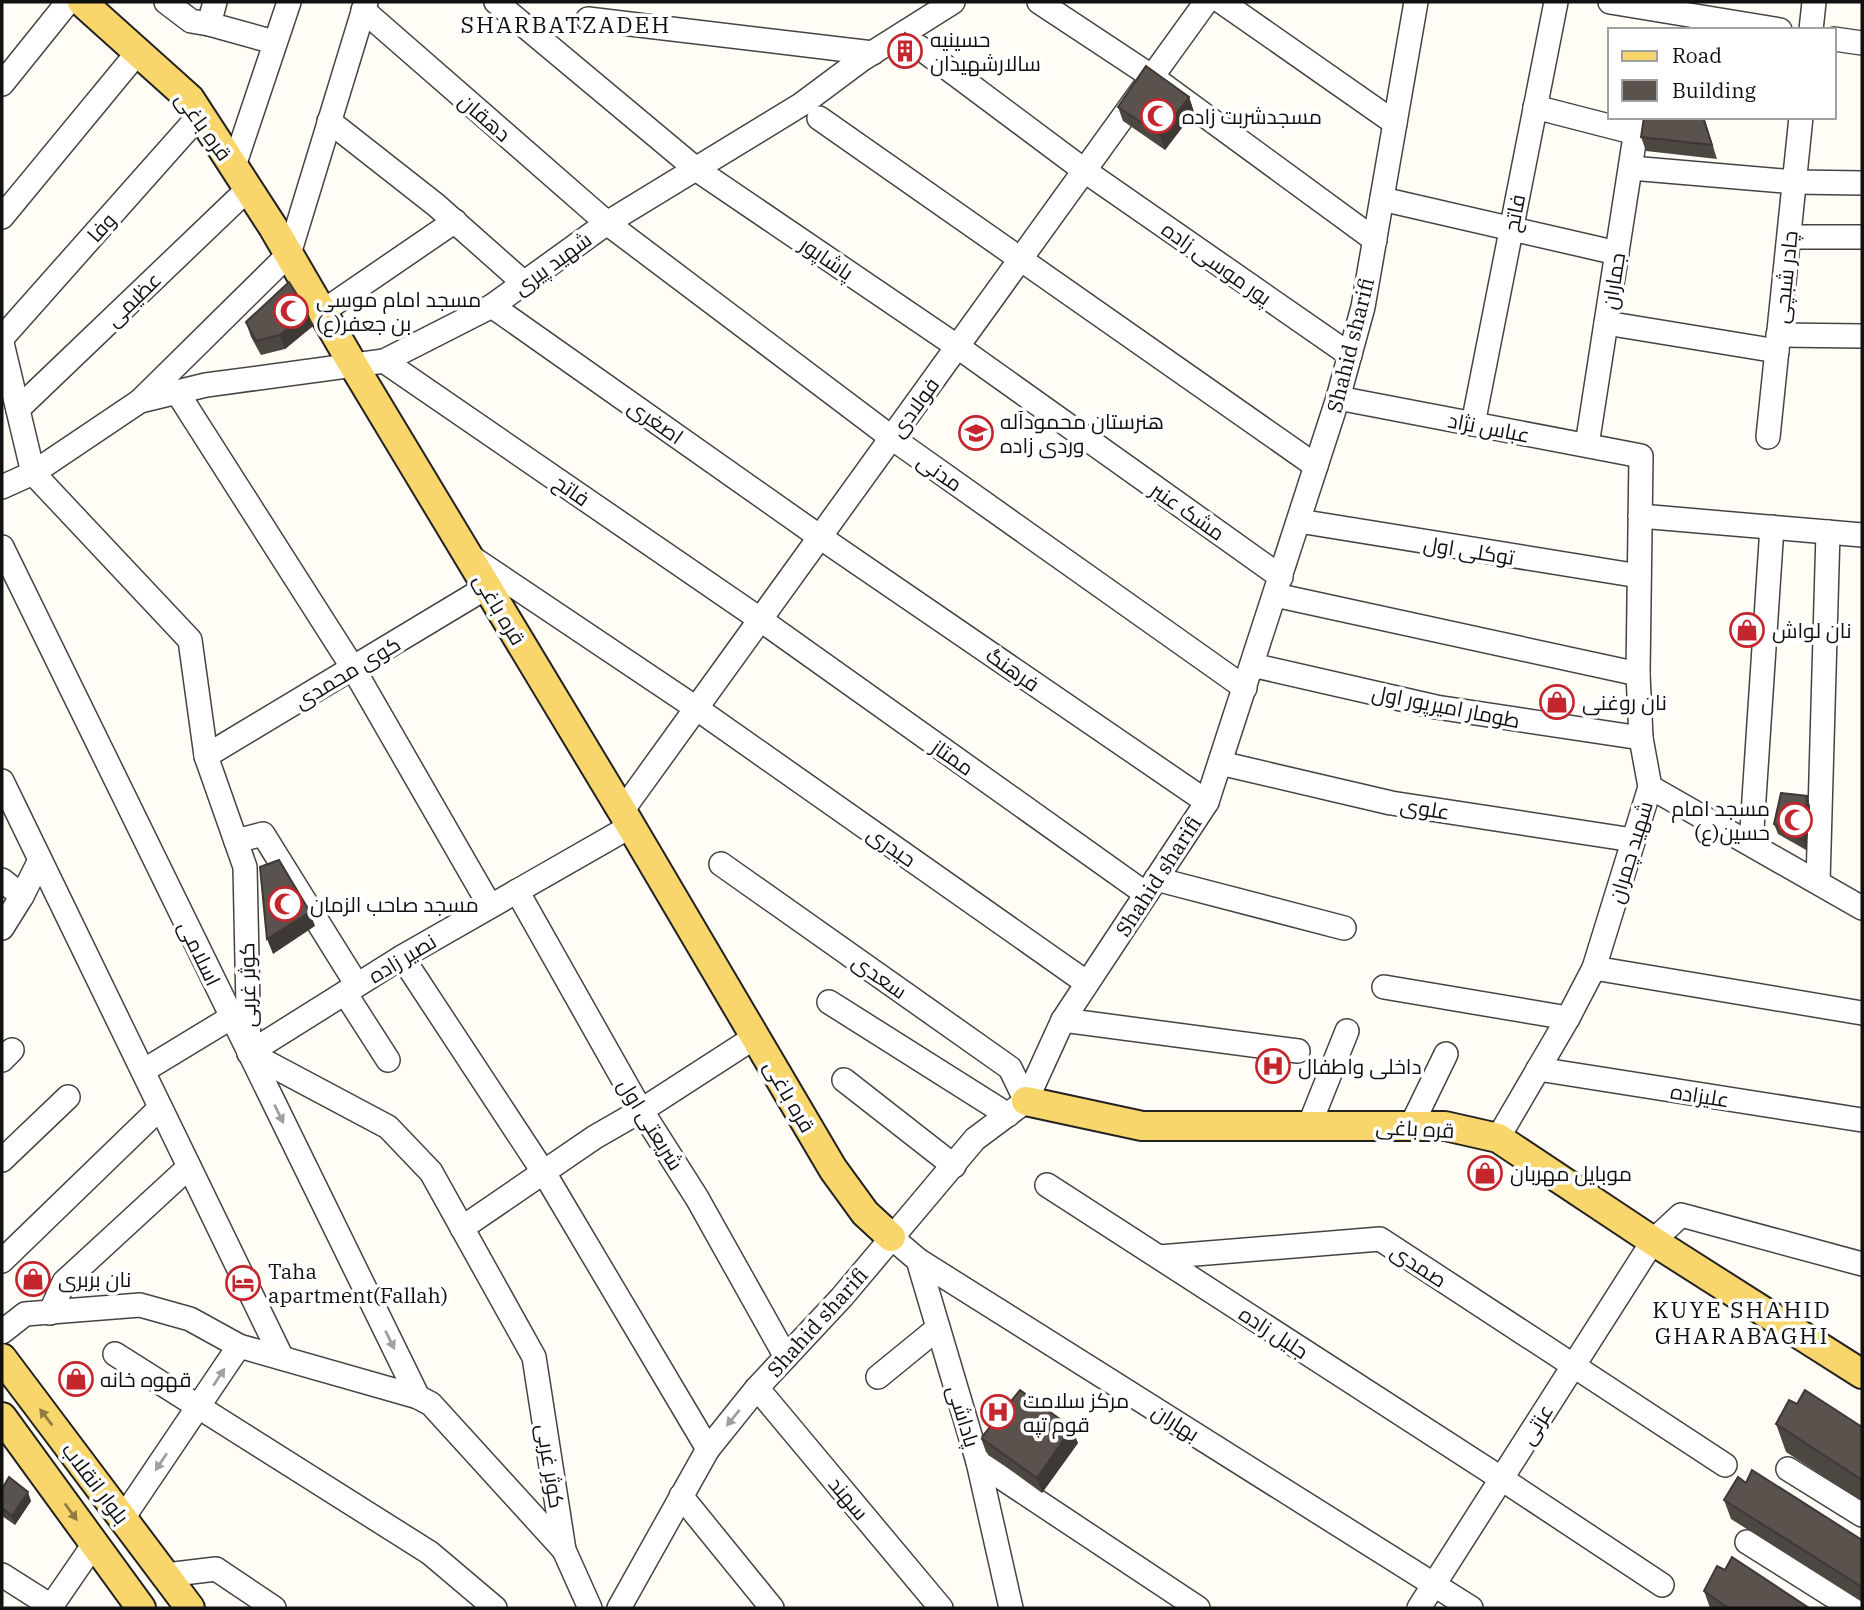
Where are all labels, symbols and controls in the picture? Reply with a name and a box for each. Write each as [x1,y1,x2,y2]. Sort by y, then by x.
district label: SHARBATZADEH [461,9,671,39]
place label: حسینیه سالارشهیدان [930,25,1041,77]
legend [1608,28,1836,119]
building icon: حسینیه سالارشهیدان [886,32,924,70]
text: Road [1672,41,1722,69]
text: Building [1672,76,1757,104]
street label: قره باغی [169,86,239,166]
street label: دهقان [453,87,517,147]
mosque icon: مسجدشربت زاده [1139,97,1177,135]
place label: مسجدشربت زاده [1182,102,1322,130]
street label: فاتح [1497,192,1532,234]
street label: وفا [80,206,122,248]
street label: پور موسی زاده [1156,215,1278,312]
street label: شهید پیری [507,225,597,302]
street label: پاشاپور [793,229,859,287]
street label: چادر شبچی [1766,229,1805,325]
street label: جماران [1595,251,1631,311]
street label: عظیمی [99,266,167,332]
street label: Shahid sharifi [1320,275,1380,415]
place label: مسجد امام موسی بن جعفر(ع) [316,285,481,338]
mosque icon: مسجد امام موسی بن جعفر(ع) [272,292,310,330]
street label: فولادی [883,372,945,442]
street label: اصغری [623,392,689,450]
street label: عباس نژاد [1446,405,1532,449]
place label: هنرستان محمودآله وردی زاده [1000,407,1164,459]
school or university icon: هنرستان محمودآله وردی زاده [957,414,995,452]
street label: مدنی [912,447,968,497]
street label: فاتح [548,468,595,513]
street label: مشک عنبر [1144,475,1231,547]
street label: توکلی اول [1421,529,1517,571]
street label: قره باغی [468,568,532,650]
shop icon: نان لواش [1728,611,1766,649]
place label: نان لواش [1772,616,1852,644]
street label: کوی محمدی [289,629,405,715]
street label: فرهنگ [981,641,1045,697]
street label: طومار امیرپور اول [1369,678,1522,735]
shop icon: نان روغنی [1538,683,1576,721]
place label: نان روغنی [1582,688,1667,716]
street label: ممتاز [925,732,980,782]
street label: علوی [1398,790,1452,826]
place label: مسجد امام حسین(ع) [1671,794,1770,847]
street label: شهید چمران [1601,798,1660,907]
mosque icon: مسجد امام حسین(ع) [1776,801,1814,839]
street label: Shahid sharifi [1109,810,1207,942]
street label: حیدری [862,819,922,873]
mosque icon: مسجد صاحب الزمان [266,885,304,923]
place label: مسجد صاحب الزمان [310,890,479,918]
street label: اسلامی [172,916,228,990]
street label: نصیر زاده [363,927,441,989]
street label: کوثر غربی [232,942,262,1028]
street label: سعدی [847,947,913,1005]
hospital icon: داخلی واطفال [1254,1047,1292,1085]
place label: داخلی واطفال [1298,1052,1422,1080]
street label: قره باغی [758,1055,822,1137]
street label: شریعتی اول [612,1073,690,1175]
street label: علیزاده [1668,1077,1732,1113]
one-way arrow [274,1104,285,1124]
street label: قره باغی [1375,1112,1455,1144]
shop icon: موبایل مهربان [1466,1154,1504,1192]
place label: موبایل مهربان [1510,1159,1632,1187]
street label: صمدی [1386,1237,1452,1293]
place label: Taha apartment(Fallah) [268,1257,448,1309]
shop icon: نان بربری [14,1260,52,1298]
street label: Shahid sharifi [760,1261,874,1383]
hotel icon: Taha apartment(Fallah) [224,1264,262,1302]
place label: نان بربری [58,1265,131,1293]
district label: KUYE SHAHID GHARABAGHI [1652,1294,1832,1350]
street label: جلیل زاده [1234,1299,1314,1365]
one-way arrow [384,1330,396,1350]
shop icon: قهوه خانه [57,1360,95,1398]
place label: قهوه خانه [100,1365,191,1393]
one-way arrow [213,1367,226,1386]
street label: پاداشی [940,1382,987,1451]
place label: مرکز سلامت قوم تپه [1023,1386,1129,1439]
hospital icon: مرکز سلامت قوم تپه [979,1393,1017,1431]
street label: بهاران [1147,1397,1205,1447]
street label: عزتی [1513,1398,1559,1450]
one-way arrow [39,1408,54,1426]
one-way arrow [726,1409,741,1426]
street label: کوثر غربی [531,1422,571,1510]
street label: بلوار انقلاب [56,1436,136,1530]
one-way arrow [155,1453,168,1472]
street label: سهند [823,1470,875,1526]
one-way arrow [64,1503,78,1521]

